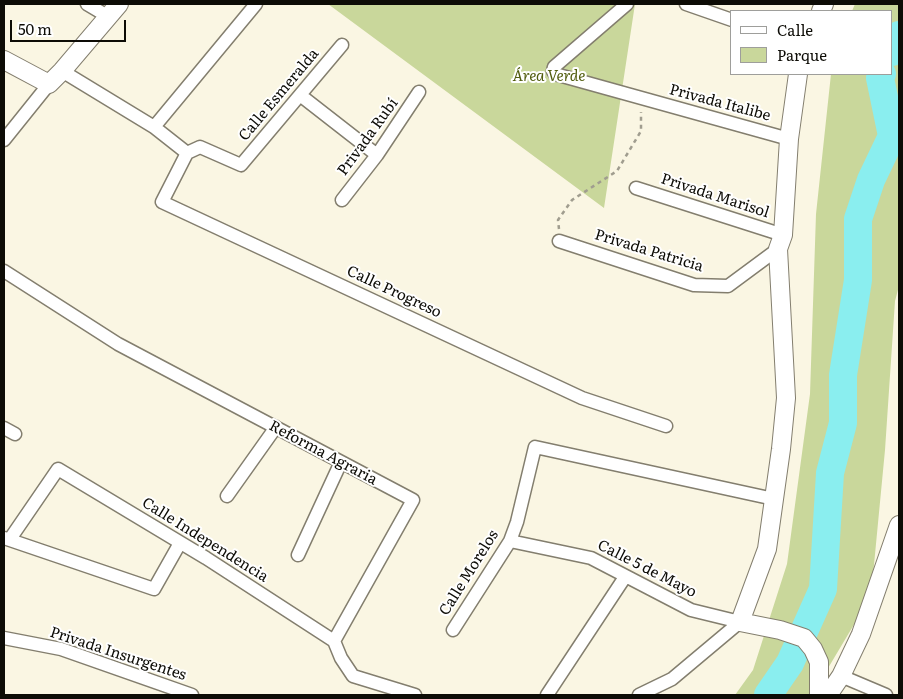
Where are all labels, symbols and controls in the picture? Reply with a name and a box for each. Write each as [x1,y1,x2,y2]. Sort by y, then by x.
scale bar [12,10,129,42]
legend [730,10,893,75]
text: 50 m [18,17,52,40]
text: Calle [777,18,813,41]
text: Parque [777,43,827,66]
street label: Calle Esmeralda [235,45,323,145]
park label: Área Verde [513,68,585,86]
street label: Privada Italibe [667,81,773,125]
street label: Privada Rubí [334,95,402,179]
street label: Privada Marisol [659,170,771,222]
street label: Privada Patricia [593,226,705,276]
street label: Calle Progreso [344,262,444,322]
street label: Reforma Agraria [266,417,380,489]
street label: Calle Independencia [139,494,271,586]
street label: Calle Morelos [436,527,502,619]
street label: Calle 5 de Mayo [595,536,699,602]
street label: Privada Insurgentes [48,623,188,685]

